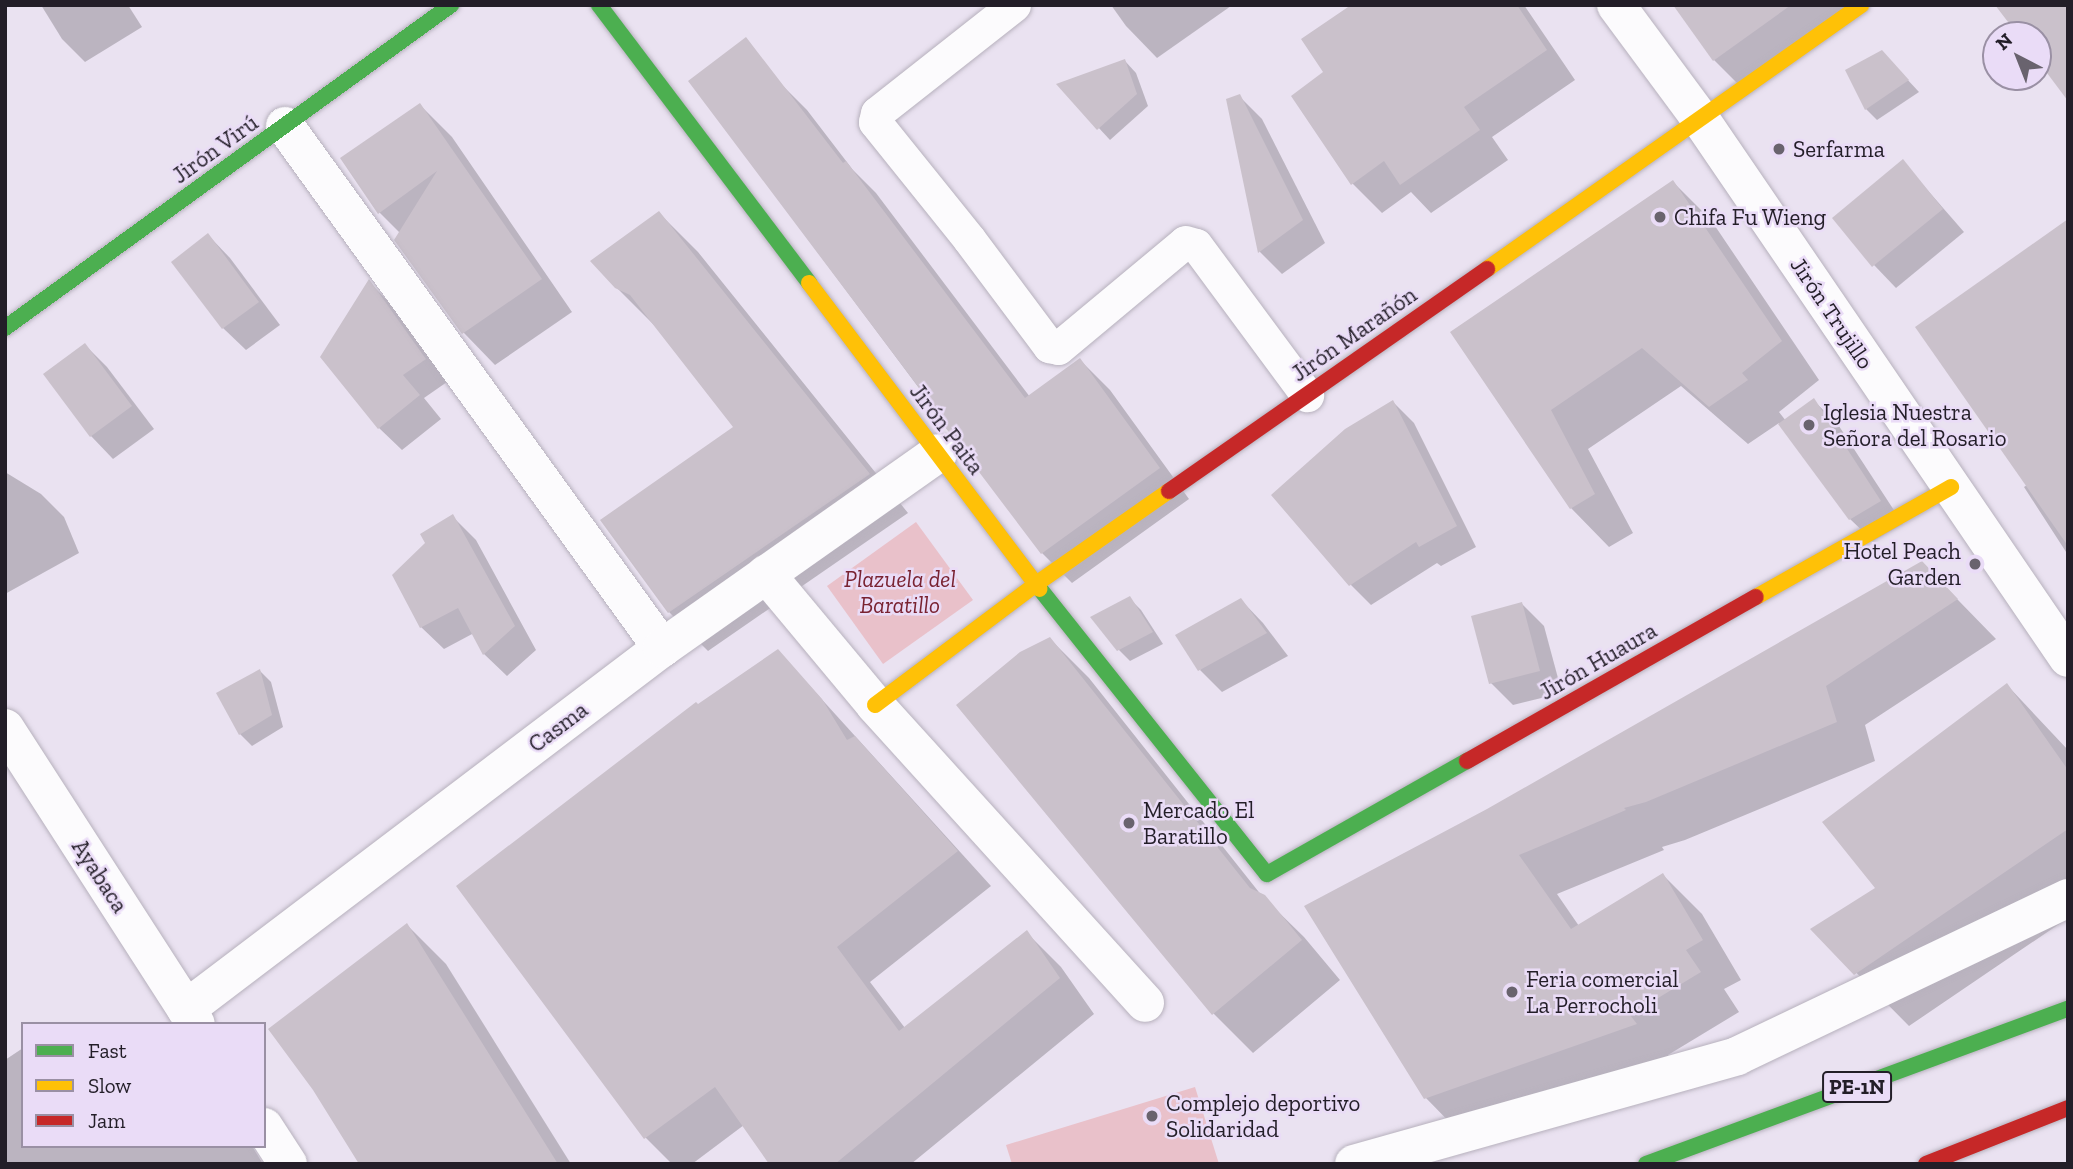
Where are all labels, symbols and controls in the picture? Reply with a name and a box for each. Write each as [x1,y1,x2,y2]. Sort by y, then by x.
north arrow [1982,21,2052,91]
text: N [1991,28,2017,55]
street label: Jirón Virú [167,108,263,190]
place label: Serfarma [1793,135,1885,163]
marker: Serfarma [1771,141,1787,157]
place label: Chifa Fu Wieng [1674,203,1827,231]
marker: Chifa Fu Wieng [1652,209,1668,225]
street label: Jirón Trujillo [1784,252,1880,374]
street label: Jirón Marañón [1286,281,1422,387]
street label: Jirón Paita [904,378,990,480]
place label: Iglesia Nuestra Señora del Rosario [1823,398,2007,452]
marker: Iglesia Nuestra Señora del Rosario [1801,417,1817,433]
place label: Hotel Peach Garden [1844,537,1961,591]
marker: Hotel Peach Garden [1967,556,1983,572]
park label: Plazuela del Baratillo [844,565,956,619]
street label: Jirón Huaura [1534,616,1662,706]
street label: Casma [523,696,593,758]
place label: Mercado El Baratillo [1143,796,1254,850]
marker: Mercado El Baratillo [1121,815,1137,831]
street label: Ayabaca [66,834,134,918]
place label: Feria comercial La Perrocholi [1526,965,1679,1019]
marker: Feria comercial La Perrocholi [1504,984,1520,1000]
legend [21,1022,266,1148]
text: Fast [88,1038,127,1063]
road number: PE-1N [1822,1070,1892,1104]
text: Slow [88,1073,131,1098]
place label: Complejo deportivo Solidaridad [1166,1089,1360,1143]
text: Jam [88,1108,125,1133]
marker: Complejo deportivo Solidaridad [1144,1108,1160,1124]

